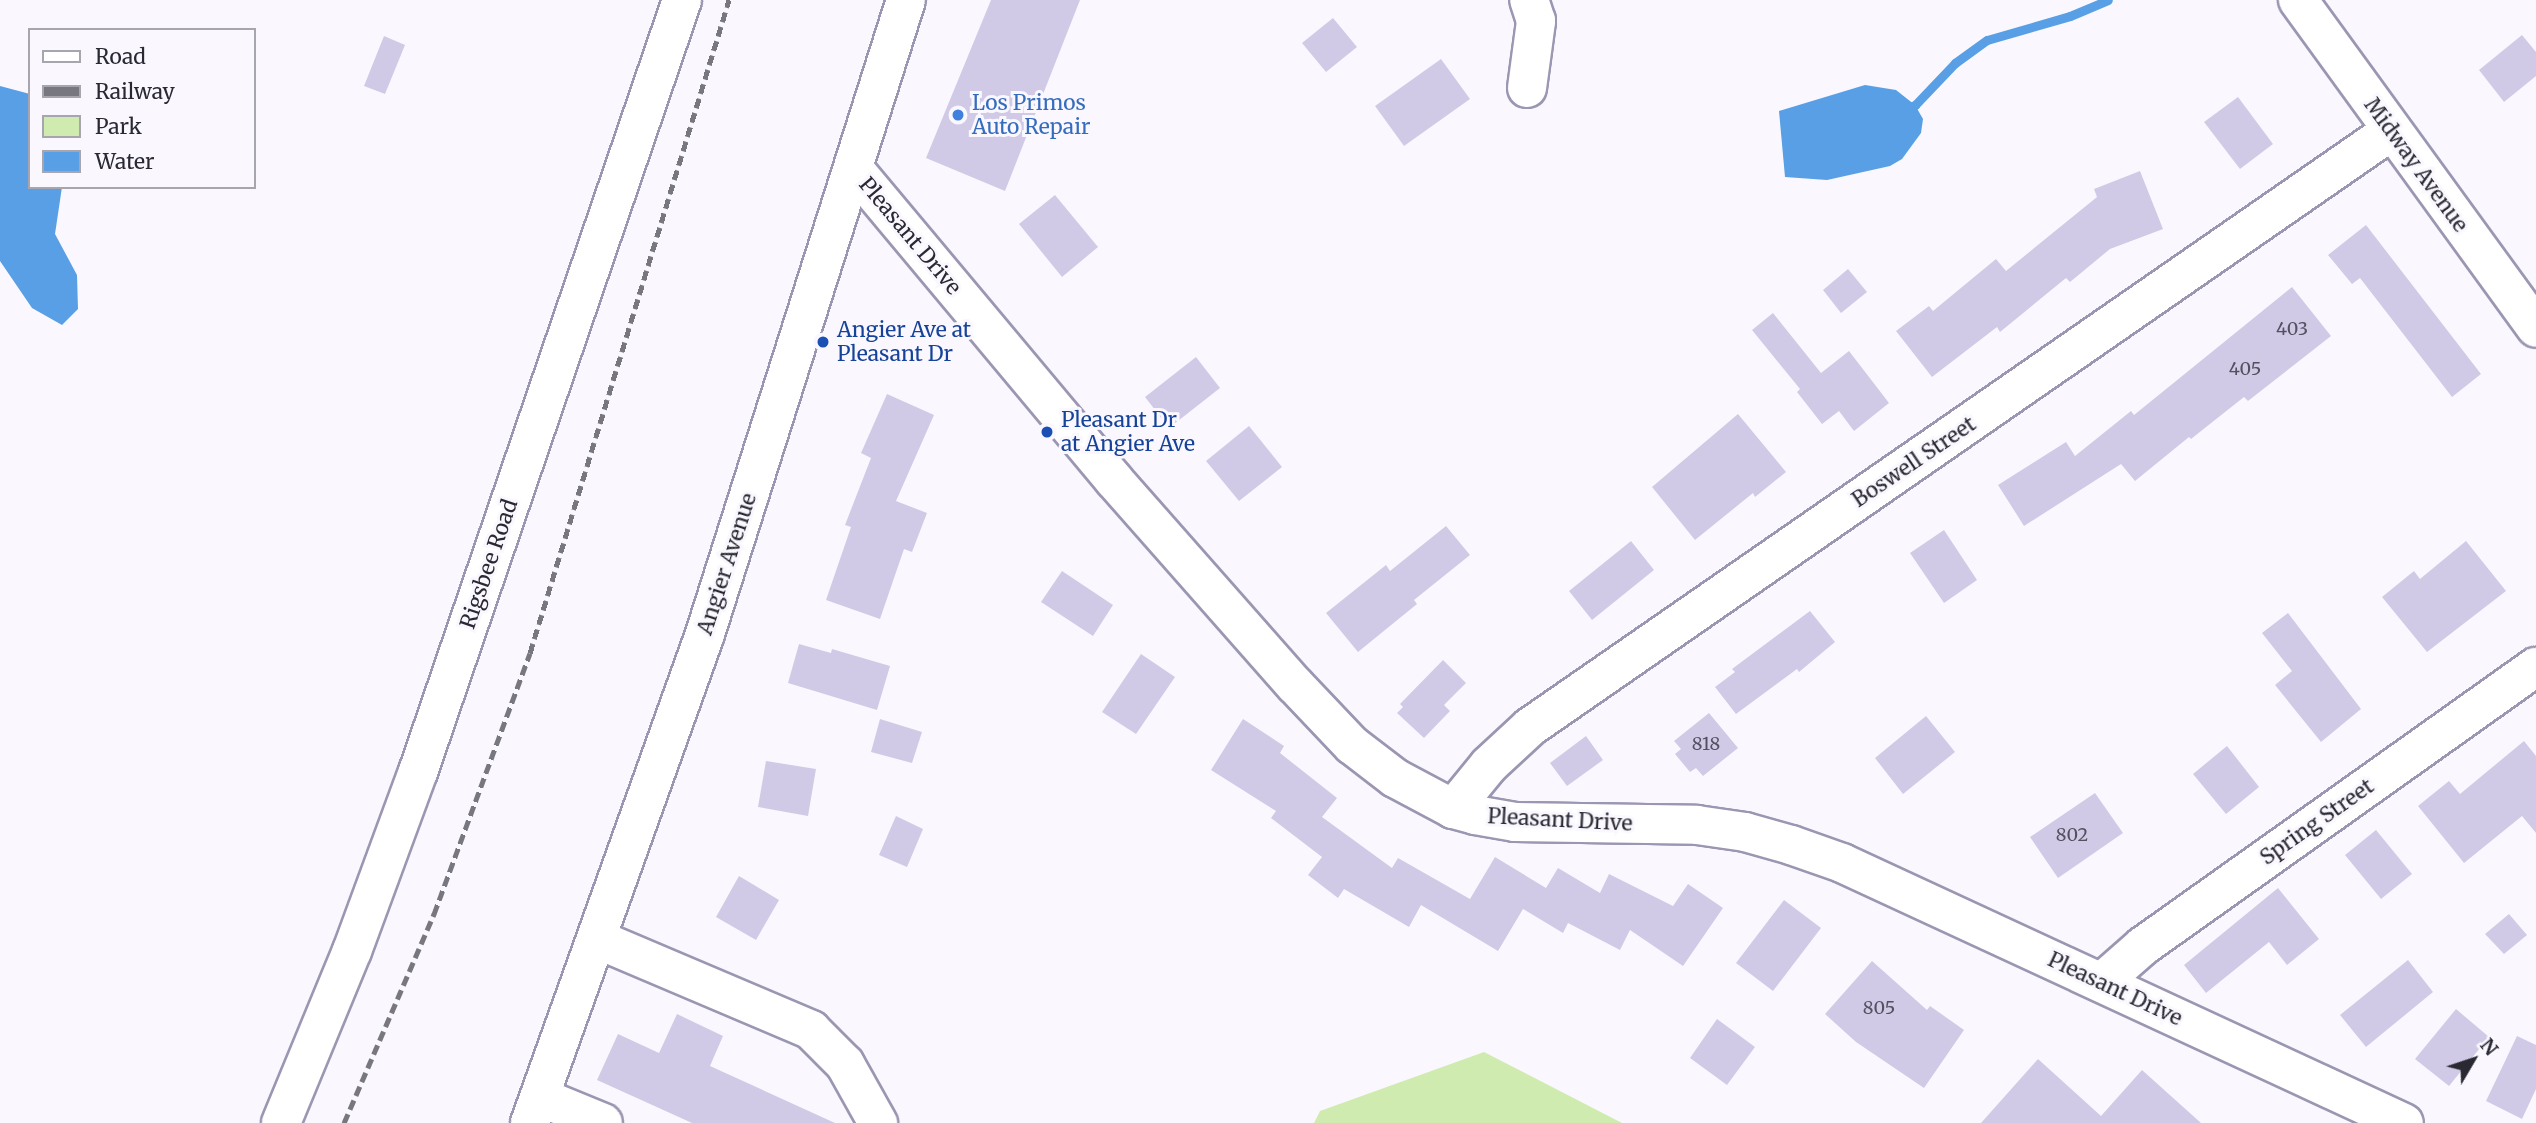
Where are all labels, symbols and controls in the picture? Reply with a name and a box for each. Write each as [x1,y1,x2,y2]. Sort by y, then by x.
legend [28,28,256,189]
text: Road [95,43,146,70]
text: Railway [95,78,175,105]
place label: Los Primos Auto Repair [972,90,1090,140]
street label: Midway Avenue [2359,93,2473,237]
marker: Los Primos Auto Repair [950,107,966,123]
text: Park [95,113,142,140]
text: Water [95,148,154,175]
street label: Pleasant Drive [854,172,966,300]
place label: Angier Ave at Pleasant Dr [837,317,971,367]
house number: 403 [2276,318,2308,340]
marker: Angier Ave at Pleasant Dr [815,334,831,350]
house number: 405 [2229,358,2261,380]
place label: Pleasant Dr at Angier Ave [1061,407,1195,457]
street label: Boswell Street [1847,411,1981,513]
marker: Pleasant Dr at Angier Ave [1039,424,1055,440]
street label: Angier Avenue [692,490,762,638]
street label: Rigsbee Road [455,496,523,632]
house number: 818 [1692,733,1720,755]
street label: Spring Street [2255,774,2379,870]
street label: Pleasant Drive [1487,804,1633,836]
house number: 802 [2056,824,2088,846]
street label: Pleasant Drive [2044,947,2186,1031]
house number: 805 [1863,997,1895,1019]
north arrow [2438,1025,2508,1095]
text: N [2475,1033,2503,1060]

